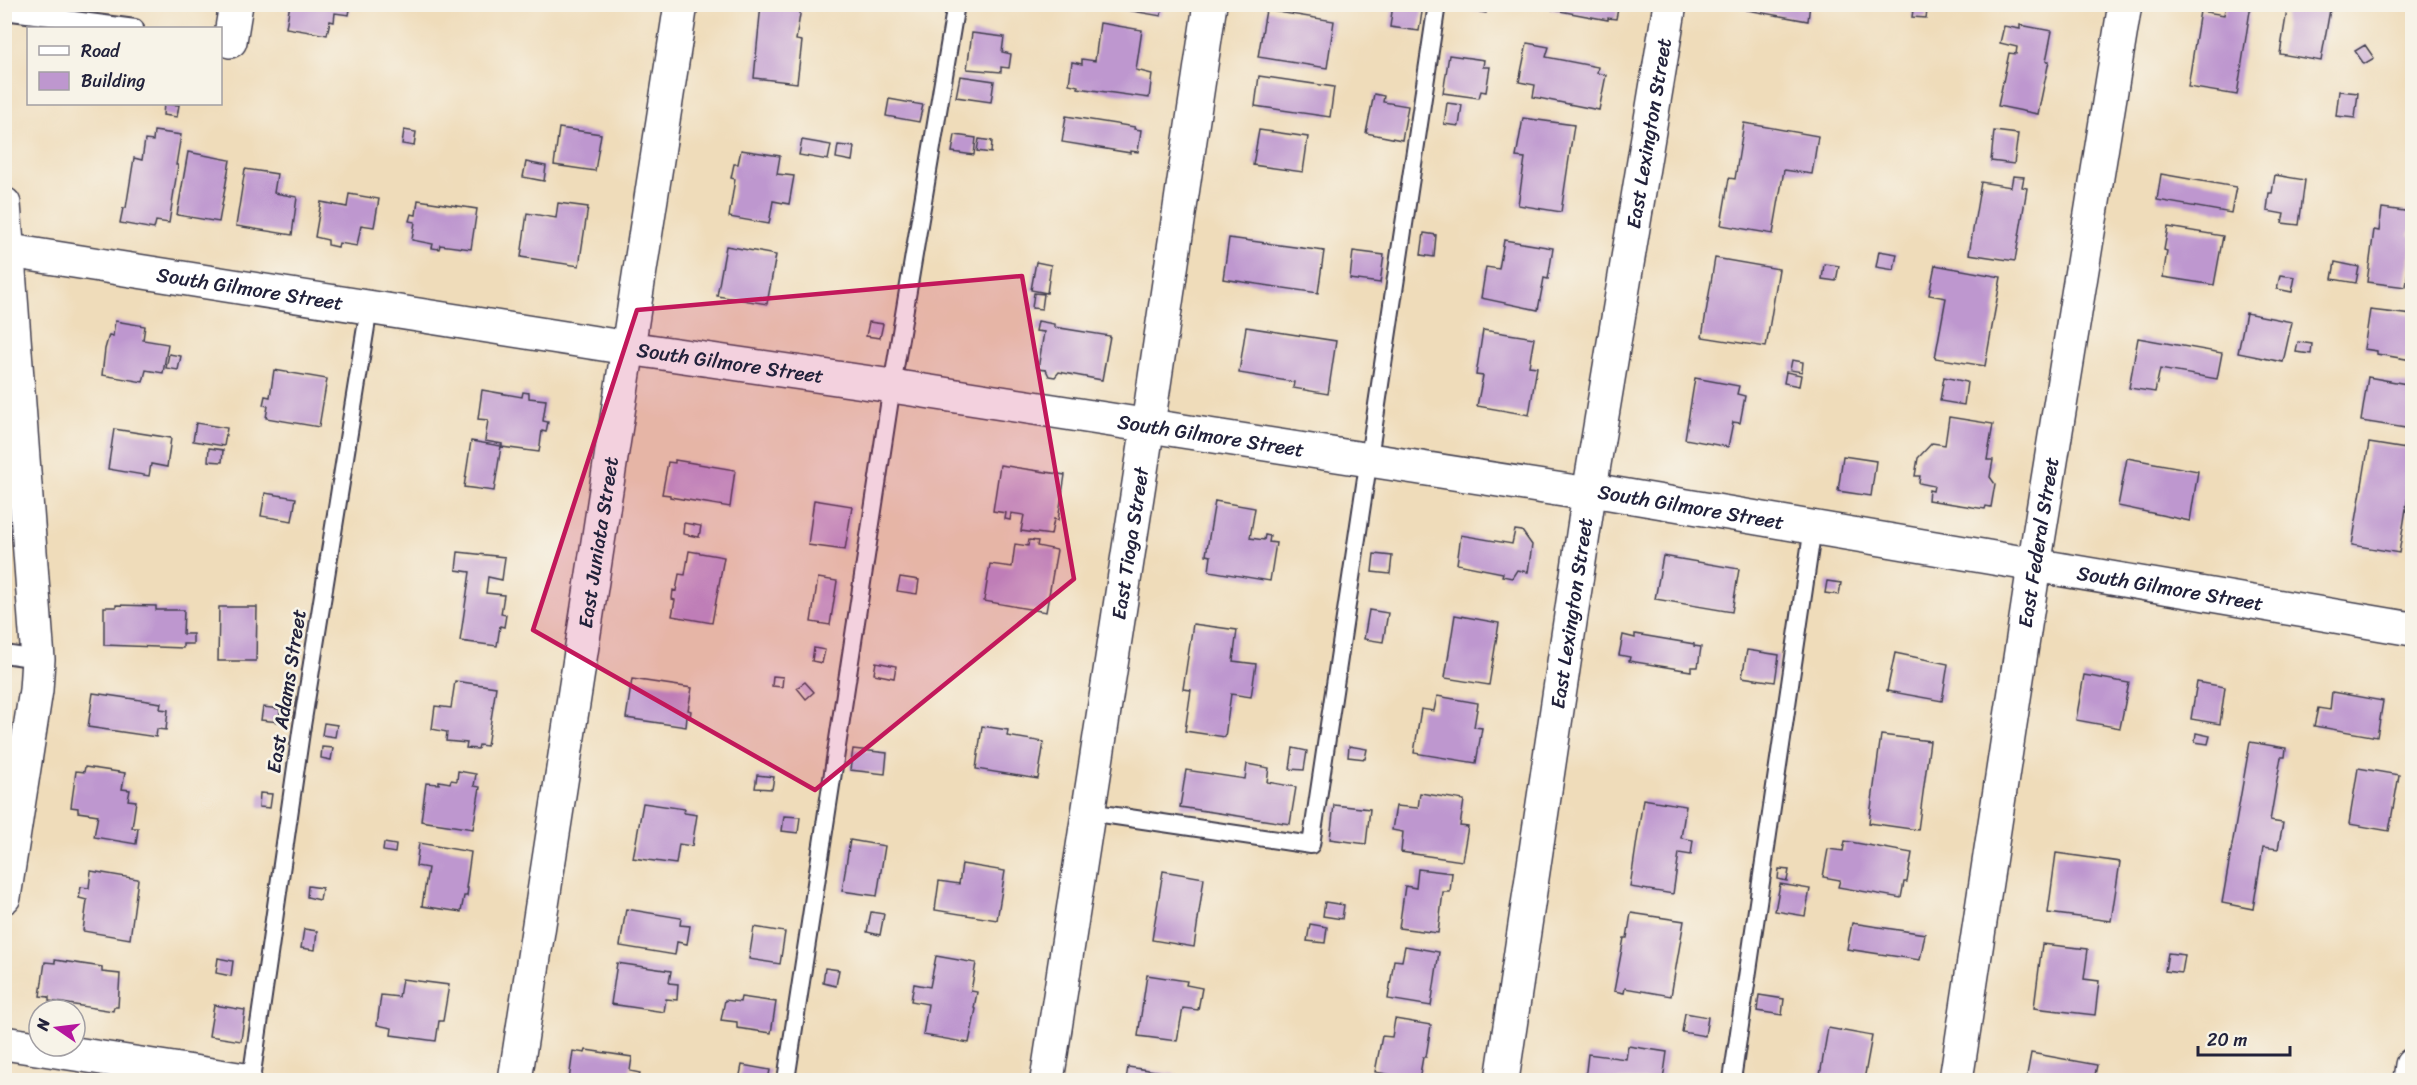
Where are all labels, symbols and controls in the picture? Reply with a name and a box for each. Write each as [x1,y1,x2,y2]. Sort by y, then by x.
legend [27,27,222,105]
text: Road [81,35,121,67]
street label: East Lexington Street [1616,35,1682,231]
text: Building [81,65,145,97]
street label: South Gilmore Street [154,257,346,321]
street label: South Gilmore Street [635,332,826,394]
street label: South Gilmore Street [1115,404,1307,468]
street label: East Juniata Street [568,454,629,631]
street label: East Federal Street [2008,454,2069,630]
street label: East Tioga Street [1101,464,1159,622]
street label: South Gilmore Street [1595,474,1787,540]
street label: East Lexington Street [1540,515,1603,711]
street label: South Gilmore Street [2074,555,2266,622]
street label: East Adams Street [256,606,317,776]
north arrow [27,998,87,1058]
text: N [27,1015,59,1034]
scale bar [2198,1019,2290,1057]
text: 20 m [2207,1024,2247,1056]

